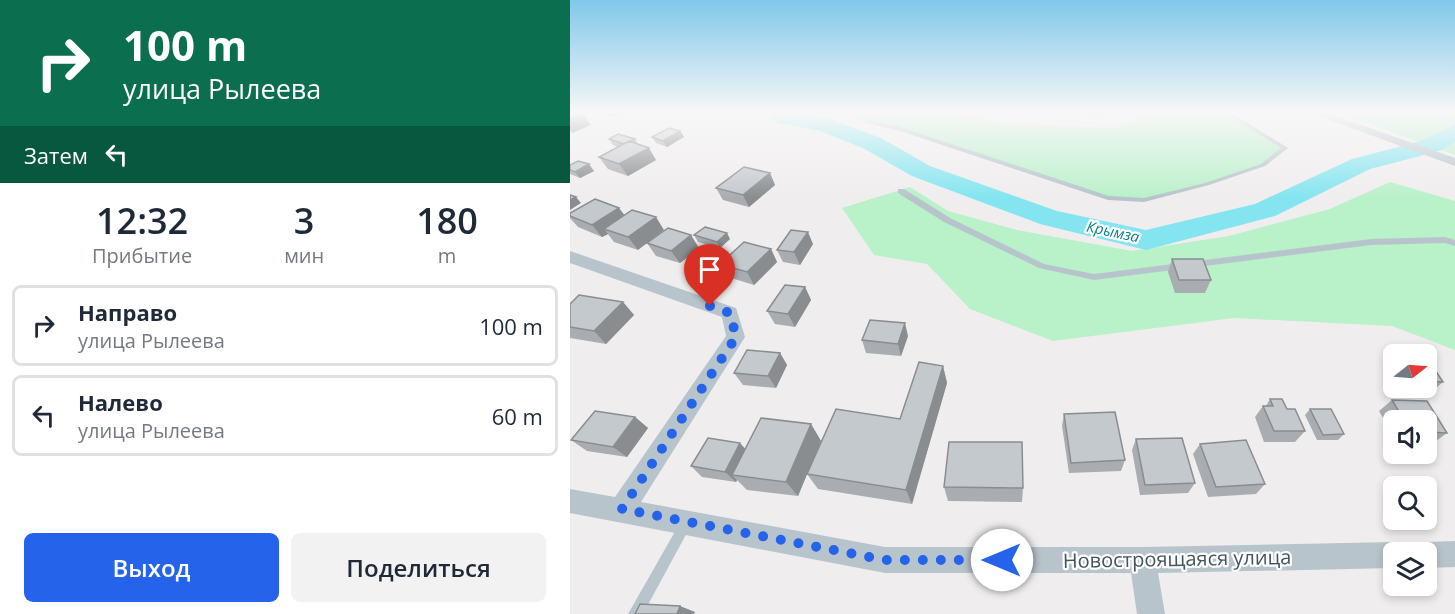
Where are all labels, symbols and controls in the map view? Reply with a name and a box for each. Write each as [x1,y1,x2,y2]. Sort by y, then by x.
text: 100 m [123,16,247,73]
icon: right [24,24,102,102]
text: улица Рылеева [123,70,321,107]
icon: left [100,138,133,171]
text: Затем [24,140,88,170]
text: 12:32 [96,196,188,245]
text: 3 [294,196,314,245]
text: 180 [416,196,478,245]
water label: Крымза [1085,216,1142,246]
text: Прибытие [92,242,192,269]
text: мин [284,242,324,269]
text: m [438,242,456,269]
pin [684,244,735,306]
icon: arrive [693,253,726,286]
text: Направо [78,297,177,327]
icon: right [27,309,60,342]
text: 100 m [479,311,543,341]
text: улица Рылеева [78,327,225,354]
north arrow [1383,344,1437,398]
map controls [1383,344,1437,596]
text: Налево [78,387,163,417]
icon: left [27,399,60,432]
text: 60 m [492,401,543,431]
button: sound [1383,410,1437,464]
text: улица Рылеева [78,417,225,444]
button: search [1383,476,1437,530]
position arrow [970,528,1034,592]
button: Выход [24,533,279,602]
button: Поделиться [291,533,546,602]
button: layers [1383,542,1437,596]
street label: Новостроящаяся улица [1063,543,1291,574]

